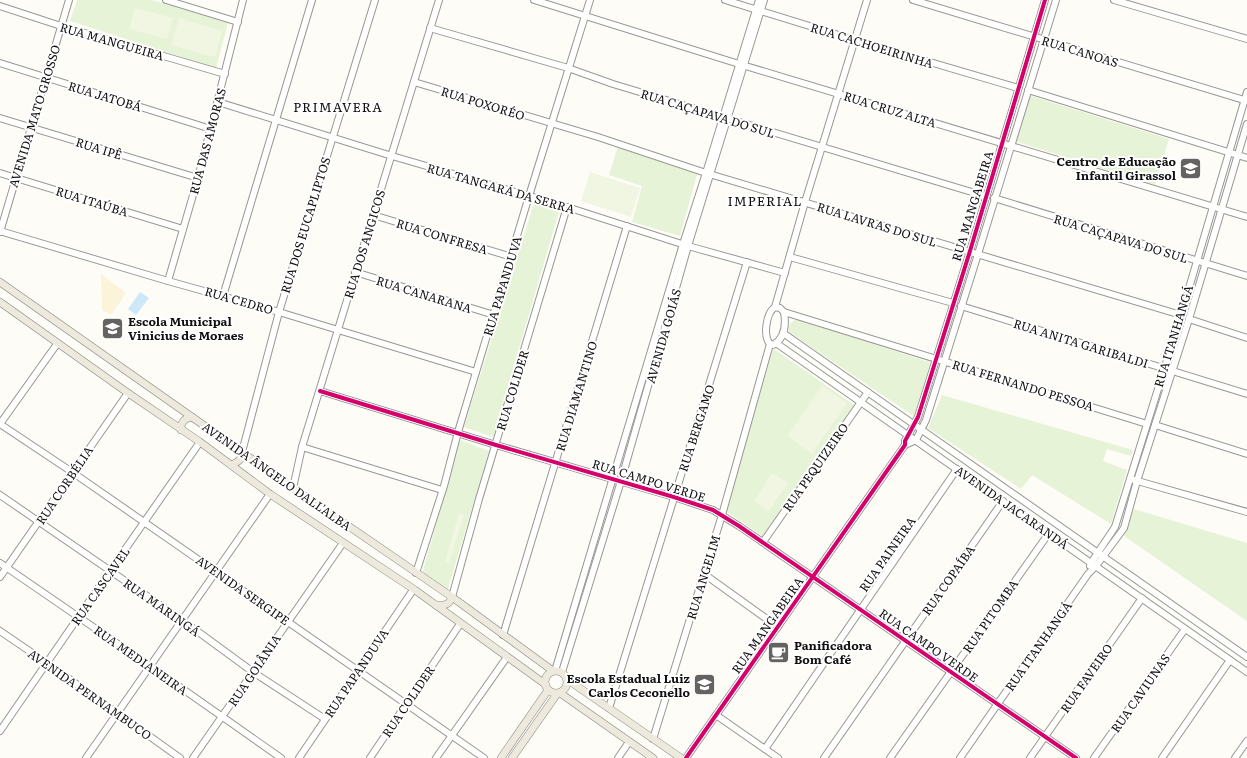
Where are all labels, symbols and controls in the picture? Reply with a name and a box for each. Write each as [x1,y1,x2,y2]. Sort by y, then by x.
street label: RUA MANGUEIRA [58,18,166,65]
street label: RUA CACHOEIRINHA [808,18,936,72]
street label: RUA CANOAS [1039,31,1121,71]
street label: AVENIDA MATO GROSSO [4,42,64,190]
street label: RUA JATOBÁ [66,76,144,116]
street label: RUA POXORÉO [439,82,527,124]
street label: RUA CAÇAPAVA DO SUL [639,84,777,142]
street label: RUA DAS AMORAS [184,86,230,196]
street label: RUA CRUZ ALTA [842,86,939,132]
district label: PRIMAVERA [293,97,383,116]
street label: RUA IPÊ [74,132,125,164]
street label: RUA MANGABEIRA [947,148,997,263]
place label: Centro de Educação Infantil Girassol [1057,152,1177,184]
street label: RUA DOS EUCAPLIPTOS [276,154,334,296]
school or university icon: Centro de Educação Infantil Girassol [1178,155,1204,181]
street label: RUA TANGARÁ DA SERRA [425,158,577,218]
street label: RUA ITAÚBA [54,181,131,221]
street label: RUA DOS ANGICOS [339,187,389,301]
district label: IMPERIAL [727,191,803,210]
street label: RUA LAVRAS DO SUL [815,197,939,251]
street label: RUA CAÇAPAVA DO SUL [1052,209,1190,267]
street label: RUA CONFRESA [394,214,490,259]
street label: RUA PAPANDUVA [478,234,526,338]
street label: RUA CANARANA [374,271,474,317]
street label: RUA CEDRO [203,282,275,318]
street label: RUA ITANHANGÁ [1149,282,1197,389]
street label: AVENIDA GOIÁS [641,287,685,385]
place label: Escola Municipal Vinicius de Moraes [128,312,243,344]
street label: RUA ANITA GARIBALDI [1011,314,1151,372]
school or university icon: Escola Municipal Vinicius de Moraes [100,315,126,341]
street label: RUA DIAMANTINO [551,339,601,453]
street label: RUA COLIDER [491,347,533,433]
street label: RUA FERNANDO PESSOA [950,355,1096,415]
street label: RUA BERGAMO [673,382,719,474]
street label: AVENIDA ÂNGELO DALL'ALBA [199,417,356,535]
street label: RUA PEQUIZEIRO [778,419,852,515]
street label: RUA CORBÉLIA [31,442,97,528]
street label: RUA CAMPO VERDE [590,454,708,506]
street label: AVENIDA JACARANDÁ [952,461,1073,553]
street label: RUA PAINEIRA [854,513,920,595]
street label: RUA ANGELIM [682,532,724,622]
street label: RUA COPAÍBA [917,541,979,619]
street label: RUA CASCAVEL [66,543,134,629]
street label: AVENIDA SERGIPE [193,551,294,629]
street label: RUA MANGABEIRA [727,573,807,677]
street label: RUA MARINGÁ [120,574,204,640]
street label: RUA PITOMBA [958,575,1022,657]
street label: RUA ITANHANGÁ [1000,597,1076,695]
street label: RUA CAMPO VERDE [876,604,983,686]
street label: RUA MEDIANEIRA [90,621,192,699]
street label: RUA PAPANDUVA [320,625,393,721]
street label: RUA GOIÂNIA [223,630,285,710]
place label: Panificadora Bom Café [794,636,872,668]
cafe icon: Panificadora Bom Café [766,639,792,665]
street label: RUA FAVEIRO [1056,640,1116,716]
street label: AVENIDA PERNAMBUCO [24,644,156,744]
street label: RUA CAVIUNAS [1106,650,1174,736]
street label: RUA COLIDER [377,661,439,741]
place label: Escola Estadual Luiz Carlos Ceconello [567,669,691,701]
school or university icon: Escola Estadual Luiz Carlos Ceconello [692,672,718,698]

